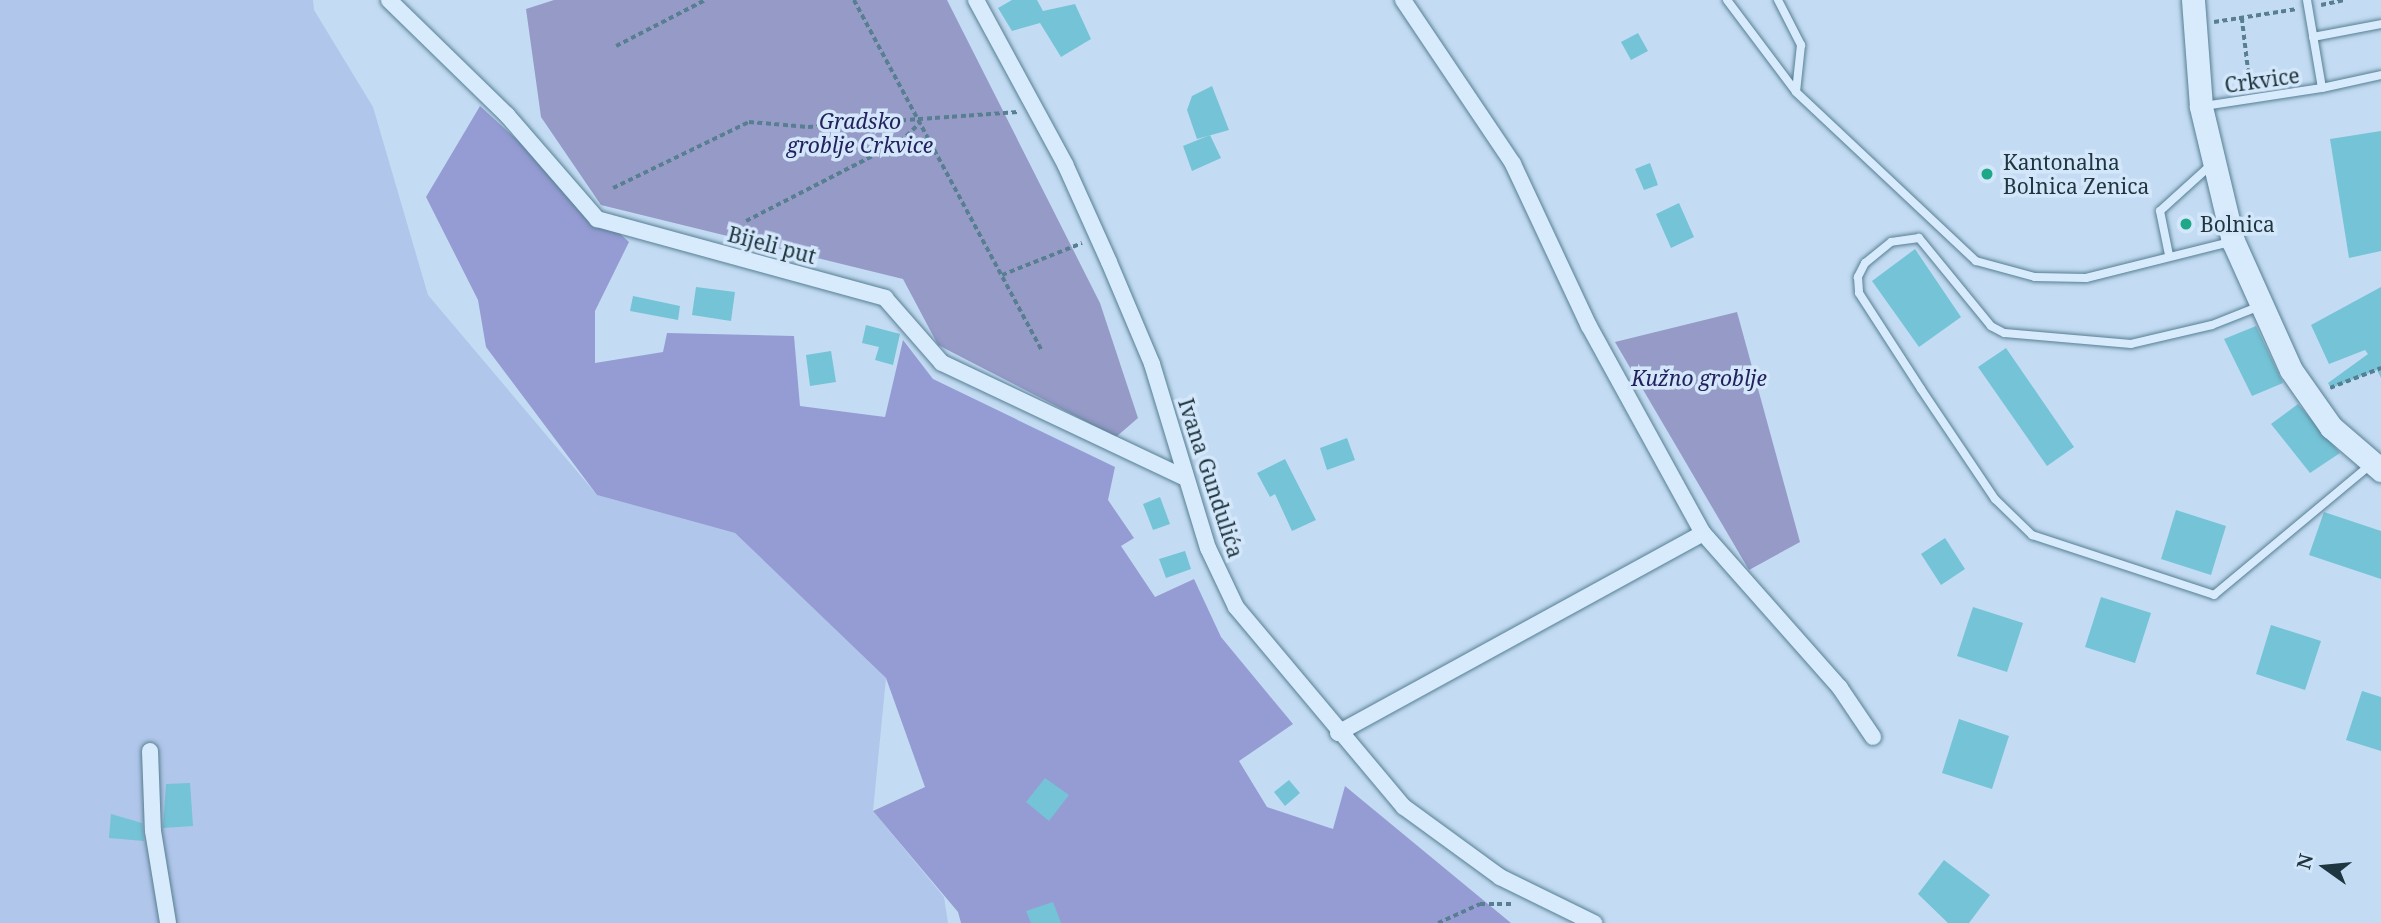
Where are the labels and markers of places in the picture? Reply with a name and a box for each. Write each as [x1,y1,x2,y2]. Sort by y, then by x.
place label: Kantonalna Bolnica Zenica [2003,149,2149,199]
marker: Kantonalna Bolnica Zenica [1977,164,1997,184]
place label: Bolnica [2200,211,2275,237]
marker: Bolnica [2178,216,2194,232]

